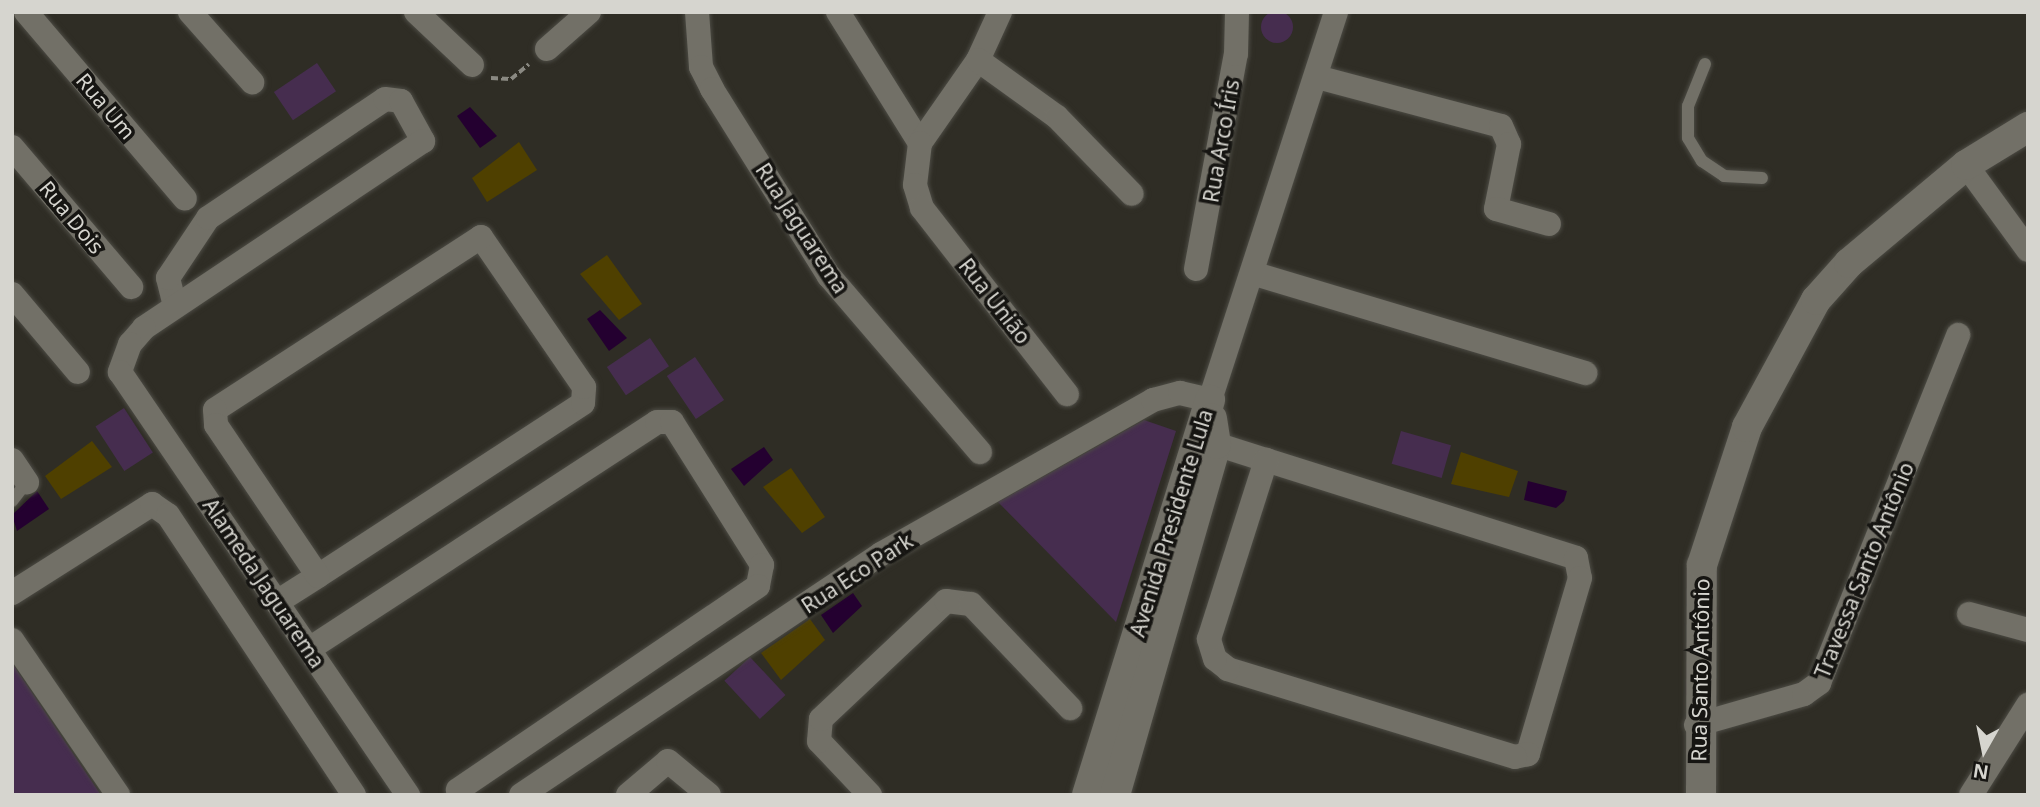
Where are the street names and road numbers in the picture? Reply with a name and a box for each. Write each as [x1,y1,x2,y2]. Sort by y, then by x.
street label: Rua Um [71,68,141,144]
street label: Rua Arco Íris [1198,78,1244,204]
street label: Rua Jaguarema [751,158,853,298]
street label: Rua Dois [34,176,110,258]
street label: Rua União [954,253,1036,349]
street label: Avenida Presidente Lula [1124,406,1218,640]
street label: Travessa Santo Antônio [1809,458,1919,682]
street label: Alameda Jaguarema [198,493,330,673]
street label: Rua Eco Park [797,528,917,618]
street label: Rua Santo Antônio [1686,578,1714,762]

